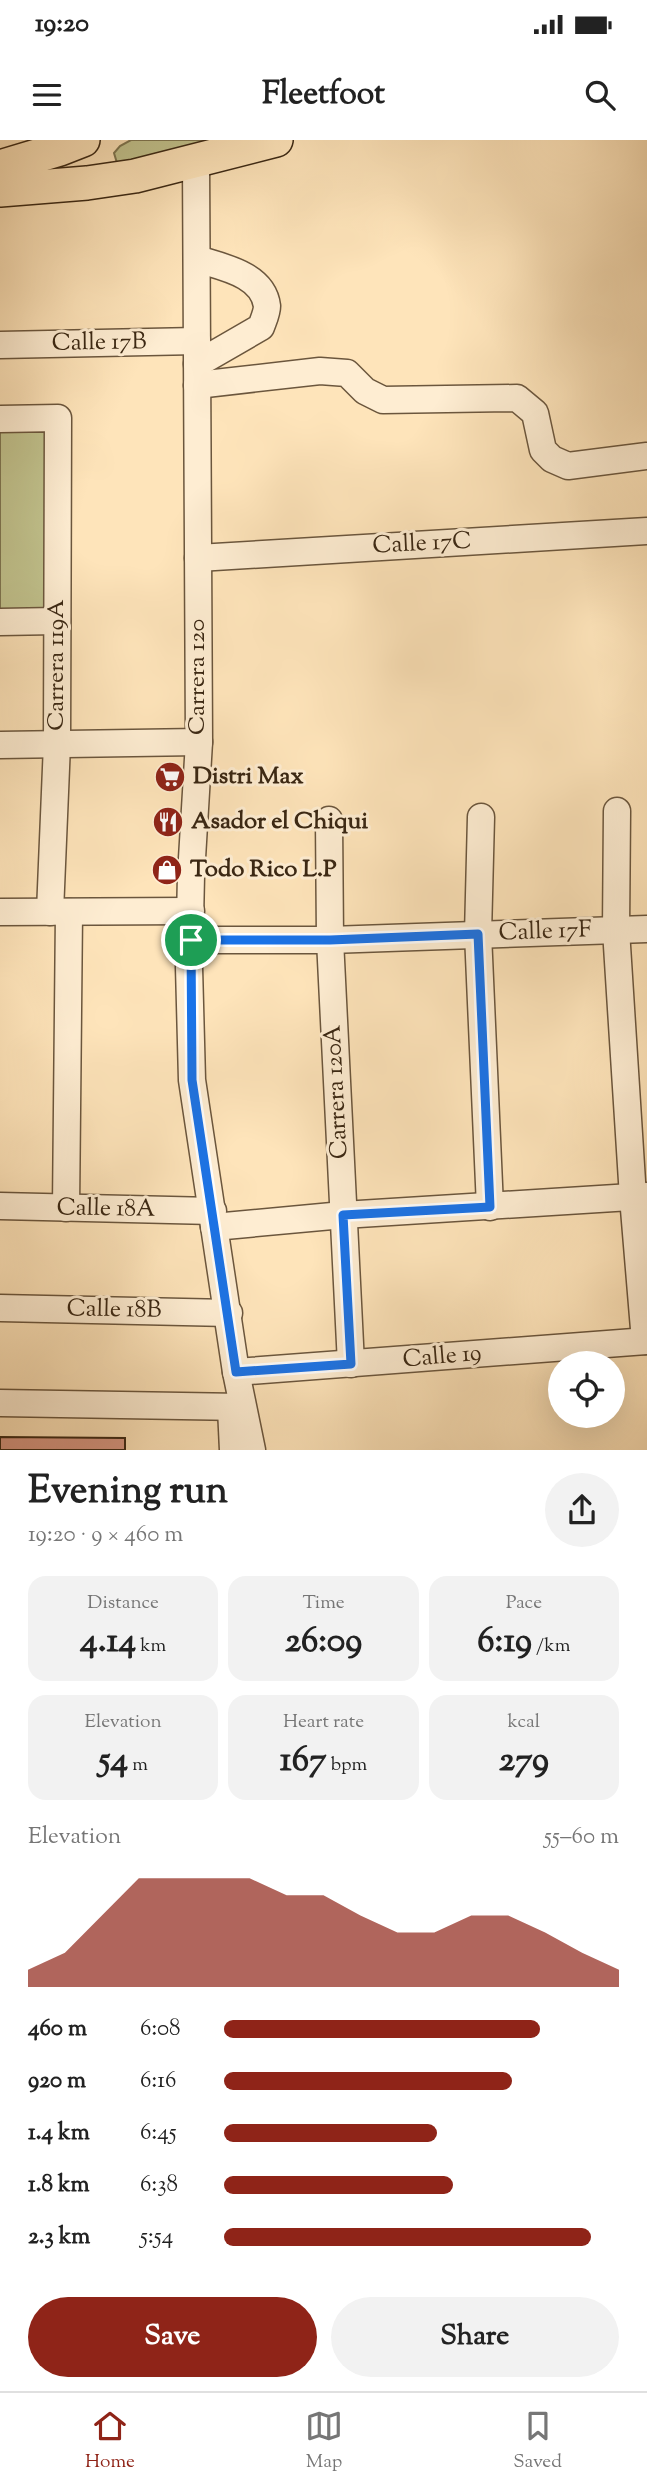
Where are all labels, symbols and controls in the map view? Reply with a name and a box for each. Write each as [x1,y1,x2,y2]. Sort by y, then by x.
text: 19:20 [35,6,89,43]
text: Fleetfoot [262,72,385,118]
icon: menu [28,76,66,114]
icon: search [581,76,619,114]
street label: Calle 17B [51,325,147,361]
street label: Calle 17C [372,524,472,564]
street label: Carrera 119A [40,599,74,731]
street label: Carrera 120 [181,619,215,735]
supermarket icon: Distri Max [153,760,187,794]
place label: Distri Max [193,760,304,794]
restaurant icon: Asador el Chiqui [151,805,185,839]
place label: Asador el Chiqui [191,805,368,839]
shop icon: Todo Rico L.P [150,853,184,887]
place label: Todo Rico L.P [190,853,337,887]
pin [161,910,221,970]
street label: Calle 17F [498,913,592,951]
icon: arrive [172,921,210,959]
street label: Carrera 120A [316,1023,357,1160]
street label: Calle 18A [56,1191,156,1227]
street label: Calle 18B [66,1292,162,1328]
street label: Calle 19 [401,1337,483,1377]
map controls [548,1351,625,1428]
button: locate [548,1351,625,1428]
text: Evening run [28,1466,228,1520]
button: share [545,1473,619,1547]
text: 19:20 · 9 × 460 m [28,1519,183,1552]
text: Distance [87,1590,159,1617]
text: Time [302,1590,345,1617]
text: Pace [506,1590,542,1617]
text: 4.14 [80,1617,136,1668]
text: 26:09 [285,1617,362,1668]
text: 6:19 [477,1617,532,1668]
text: km [136,1633,166,1660]
text: /km [532,1633,570,1660]
text: Elevation [85,1709,162,1736]
text: Heart rate [283,1709,364,1736]
text: kcal [507,1709,540,1736]
text: 54 [98,1736,128,1787]
text: 167 [280,1736,327,1787]
text: 279 [499,1736,549,1787]
text: m [128,1752,148,1779]
text: bpm [327,1752,367,1779]
text: Elevation [28,1821,121,1854]
text: 55–60 m [544,1821,619,1854]
text: 460 m [28,2013,87,2046]
text: 6:08 [140,2013,181,2046]
text: 920 m [28,2065,86,2098]
text: 6:16 [140,2065,176,2098]
text: 1.4 km [28,2117,90,2150]
text: 6:45 [140,2117,177,2150]
text: 1.8 km [28,2169,90,2202]
text: 6:38 [140,2169,178,2202]
text: 2.3 km [28,2221,90,2254]
text: 5:54 [140,2221,173,2254]
button: Save [28,2297,317,2377]
button: Share [331,2297,619,2377]
tab: Home [85,2407,135,2476]
tab: Map [305,2407,343,2476]
tab: Saved [513,2407,562,2476]

